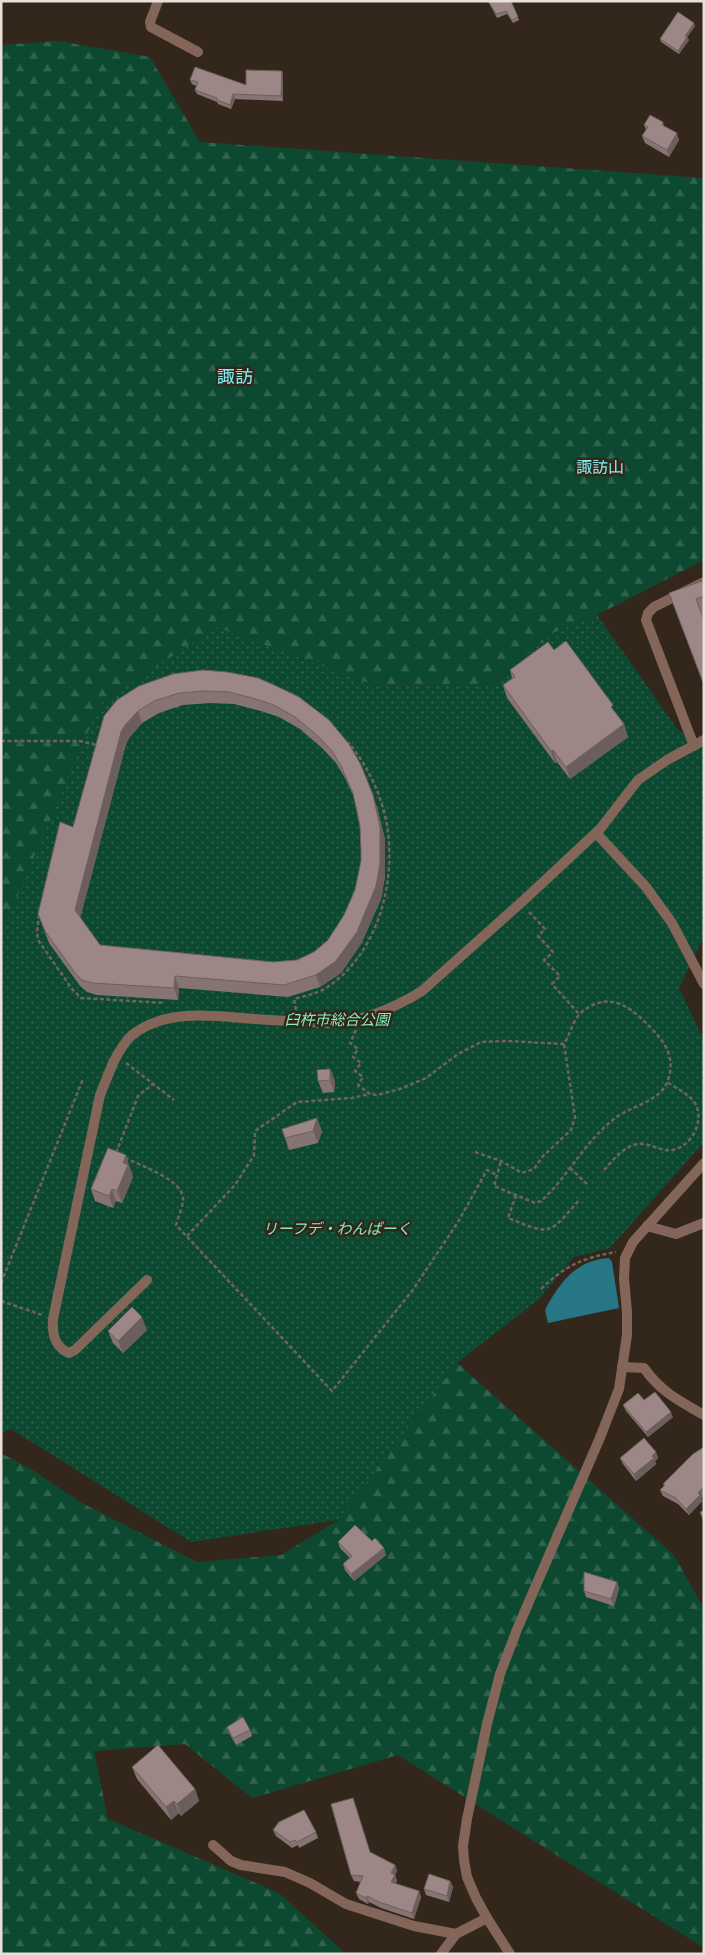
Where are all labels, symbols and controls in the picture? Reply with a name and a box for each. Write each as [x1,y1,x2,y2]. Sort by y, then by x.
district label: 諏訪 [217,366,253,388]
district label: 諏訪山 [576,458,624,477]
park label: 臼杵市総合公園 [284,1011,391,1029]
park label: リーフデ・わんぱーく [262,1220,412,1238]

